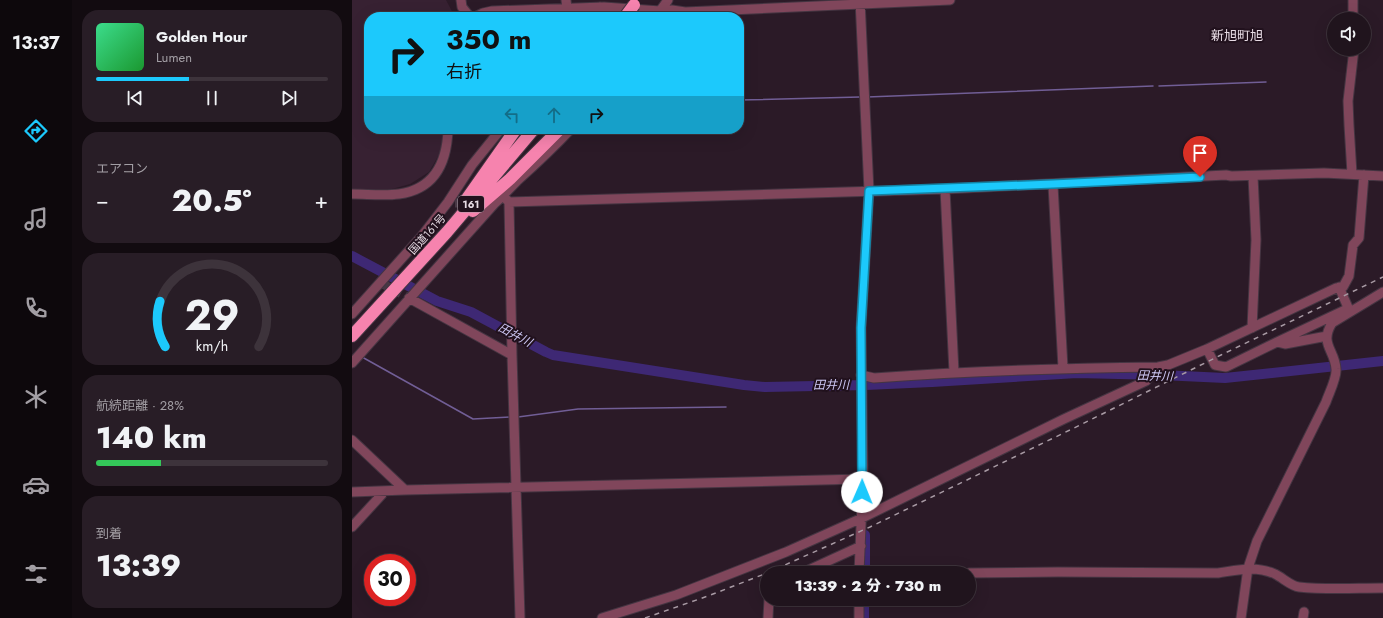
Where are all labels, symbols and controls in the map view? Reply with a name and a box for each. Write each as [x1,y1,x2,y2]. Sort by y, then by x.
map controls [1327,12,1371,56]
button: sound [1327,12,1371,56]
text: 350 m [446,19,531,60]
text: Golden Hour [156,26,248,48]
district label: 新旭町旭 [1211,26,1263,45]
icon: right [380,28,432,80]
text: 13:37 [12,30,60,56]
text: Lumen [156,48,192,67]
text: 右折 [446,59,482,85]
icon: previous [124,87,146,109]
icon: pause [201,87,223,109]
icon: next [278,87,300,109]
icon: left [501,104,523,126]
icon: ahead [543,104,565,126]
icon: right [585,104,607,126]
icon: directions [22,117,50,145]
pin [1183,136,1217,177]
icon: arrive [1189,142,1211,164]
text: エアコン [96,159,148,178]
text: 20.5° [172,179,252,222]
text: − [96,184,109,216]
text: + [314,184,328,216]
road number: 161 [458,196,484,212]
icon: music [22,205,50,233]
street label: 国道161号 [405,210,449,258]
text: 29 [184,285,240,346]
icon: phone [22,294,50,322]
water label: 田井川 [495,319,537,352]
text: km/h [196,336,228,356]
water label: 田井川 [1137,366,1175,386]
water label: 田井川 [813,376,851,394]
icon: climate [22,383,50,411]
text: 航続距離 · 28% [96,396,184,415]
text: 140 km [96,416,207,459]
icon: car [22,471,50,499]
position arrow [841,471,883,513]
text: 到着 [96,524,122,543]
text: 13:39 [96,544,181,587]
speed limit sign: 30 [364,554,416,606]
icon: filters [22,560,50,588]
text: 13:39 · 2 分 · 730 m [795,575,941,597]

